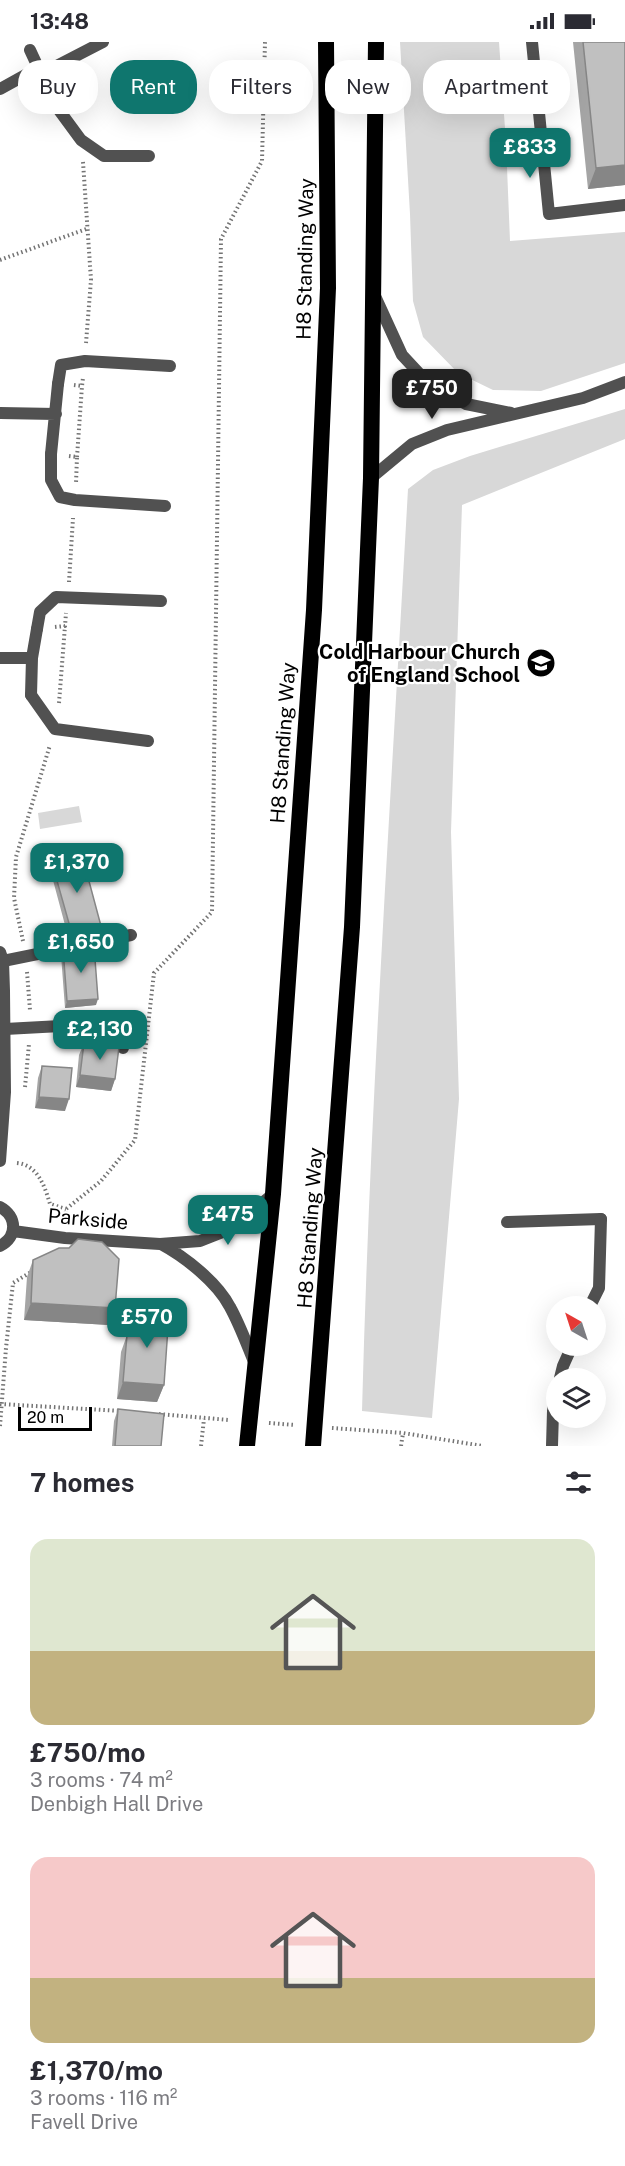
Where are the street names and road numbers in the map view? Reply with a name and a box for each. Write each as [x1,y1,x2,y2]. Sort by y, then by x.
street label: H8 Standing Way [292,178,318,340]
street label: H8 Standing Way [265,661,301,824]
street label: H8 Standing Way [292,1146,328,1309]
street label: Parkside [47,1204,129,1234]

